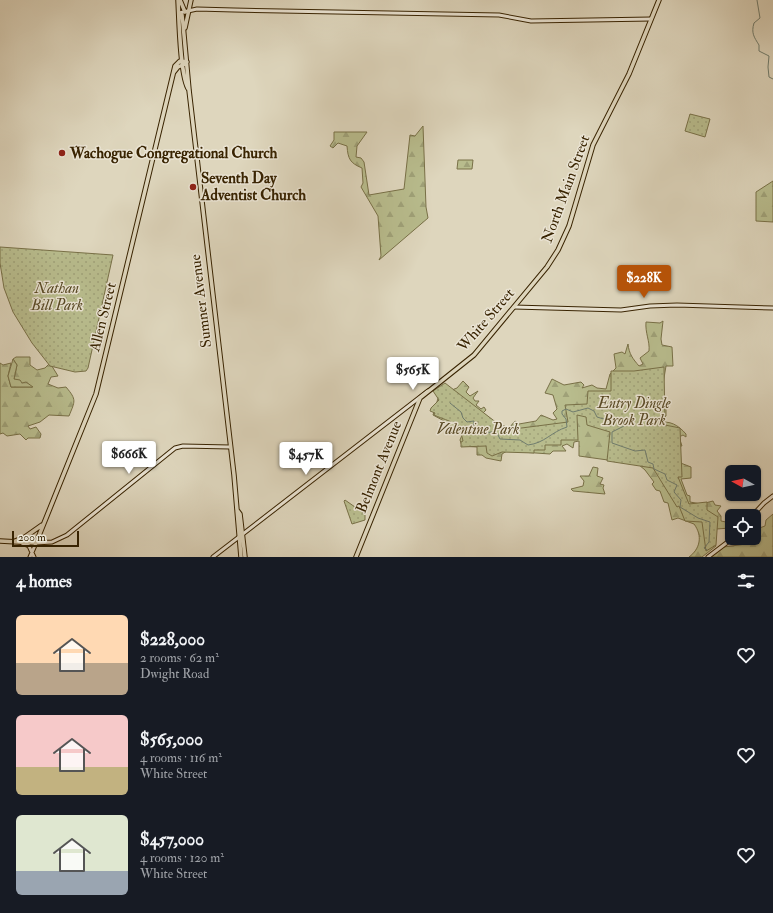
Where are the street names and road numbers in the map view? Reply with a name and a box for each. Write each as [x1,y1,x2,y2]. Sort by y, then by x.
street label: North Main Street [538,132,594,246]
street label: Sumner Avenue [186,253,216,349]
street label: Allen Street [85,280,121,354]
street label: White Street [453,284,519,356]
street label: Belmont Avenue [352,418,406,516]

